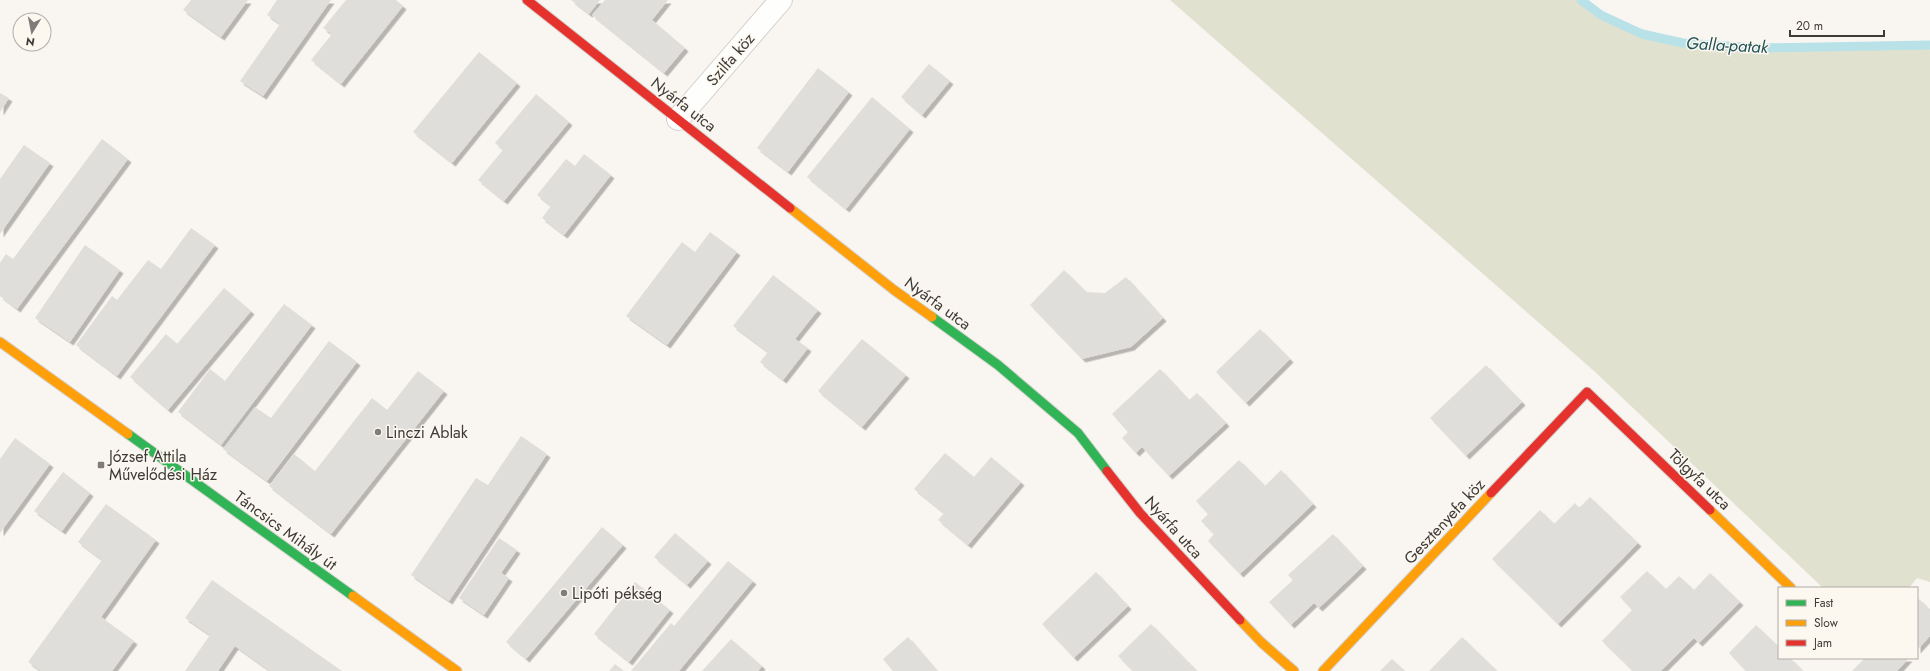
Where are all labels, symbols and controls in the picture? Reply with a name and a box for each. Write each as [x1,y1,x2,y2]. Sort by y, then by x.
north arrow [12,12,52,52]
scale bar [1790,12,1884,38]
text: 20 m [1796,17,1823,35]
street label: Szilfa köz [701,27,760,91]
water label: Galla-patak [1685,31,1769,59]
text: N [25,33,36,50]
street label: Nyárfa utca [646,72,721,137]
street label: Nyárfa utca [900,271,976,335]
place label: Linczi Ablak [386,421,469,444]
marker: Linczi Ablak [373,427,383,437]
street label: Tölgyfa utca [1663,444,1736,515]
place label: József Attila Művelődési Ház [107,445,218,486]
marker: József Attila Művelődési Ház [96,460,106,470]
street label: Gesztenyefa köz [1399,473,1491,569]
street label: Táncsics Mihály út [230,485,342,576]
street label: Nyárfa utca [1139,491,1208,564]
place label: Lipóti pékség [572,582,662,605]
legend [1778,587,1918,659]
marker: Lipóti pékség [559,588,569,598]
text: Fast [1814,594,1833,612]
text: Slow [1814,614,1839,632]
text: Jam [1812,634,1832,652]

